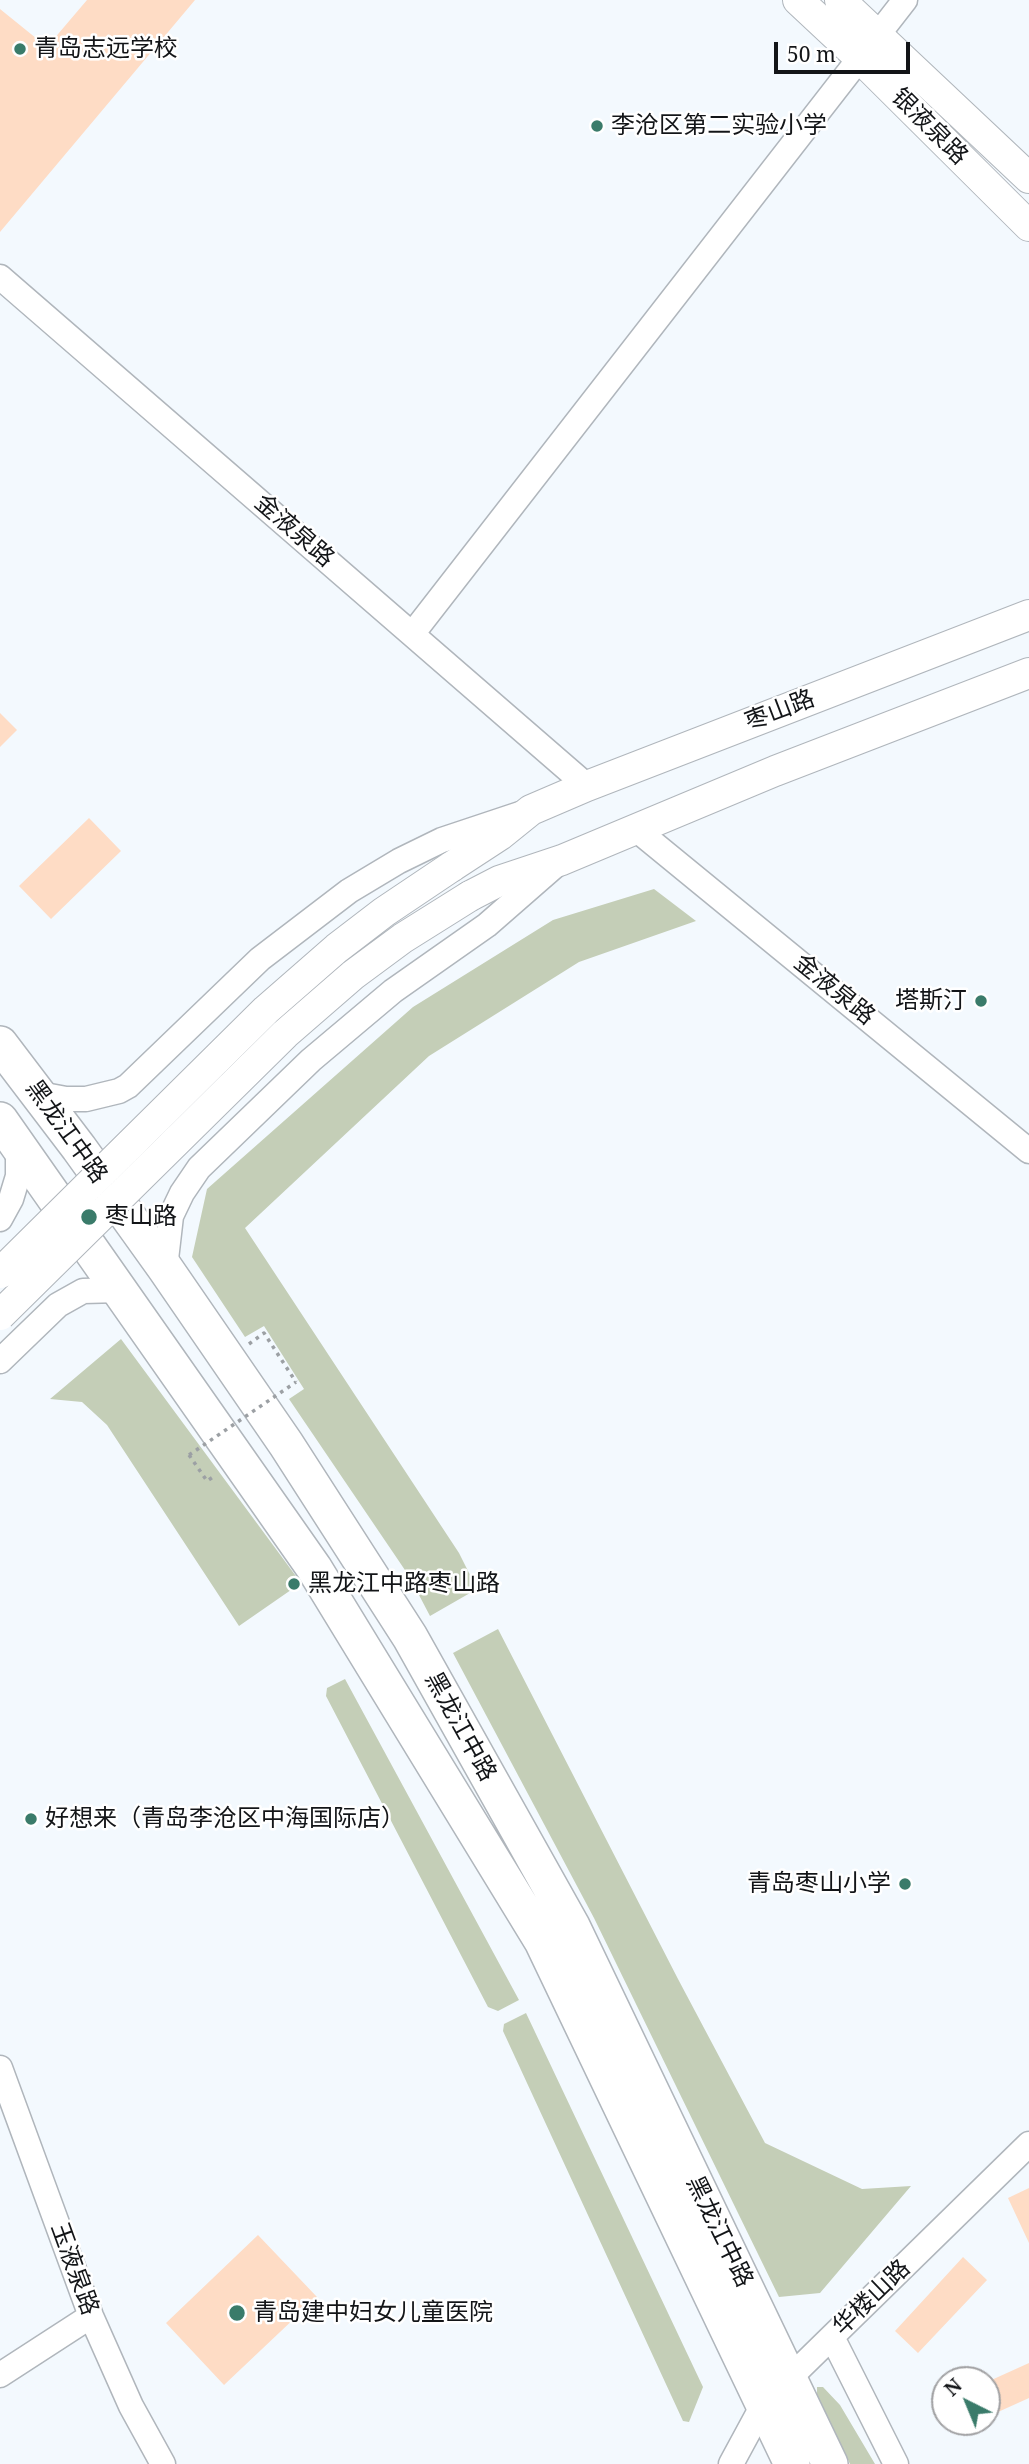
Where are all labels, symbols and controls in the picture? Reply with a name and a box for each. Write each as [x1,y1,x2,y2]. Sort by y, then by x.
scale bar [777,28,914,72]
place label: 青岛志远学校 [34,35,178,63]
text: 50 m [787,40,836,68]
marker: 青岛志远学校 [12,41,28,57]
street label: 银液泉路 [885,83,973,171]
place label: 李沧区第二实验小学 [611,112,827,140]
marker: 李沧区第二实验小学 [589,118,605,134]
street label: 金液泉路 [248,489,340,573]
street label: 枣山路 [741,685,819,737]
street label: 金液泉路 [788,949,880,1031]
place label: 塔斯汀 [895,987,967,1015]
marker: 塔斯汀 [973,993,989,1009]
street label: 黑龙江中路 [19,1075,113,1189]
place label: 枣山路 [105,1203,177,1231]
marker: 枣山路 [79,1207,99,1227]
place label: 黑龙江中路枣山路 [308,1570,500,1598]
marker: 黑龙江中路枣山路 [286,1576,302,1592]
street label: 黑龙江中路 [418,1668,502,1786]
place label: 好想来（青岛李沧区中海国际店） [45,1805,405,1833]
marker: 好想来（青岛李沧区中海国际店） [23,1811,39,1827]
place label: 青岛枣山小学 [747,1870,891,1898]
marker: 青岛枣山小学 [897,1876,913,1892]
street label: 黑龙江中路 [680,2172,758,2292]
street label: 玉液泉路 [44,2219,104,2319]
street label: 华楼山路 [827,2254,917,2342]
place label: 青岛建中妇女儿童医院 [253,2299,493,2327]
marker: 青岛建中妇女儿童医院 [227,2303,247,2323]
north arrow [931,2366,1001,2436]
text: N [939,2372,967,2402]

